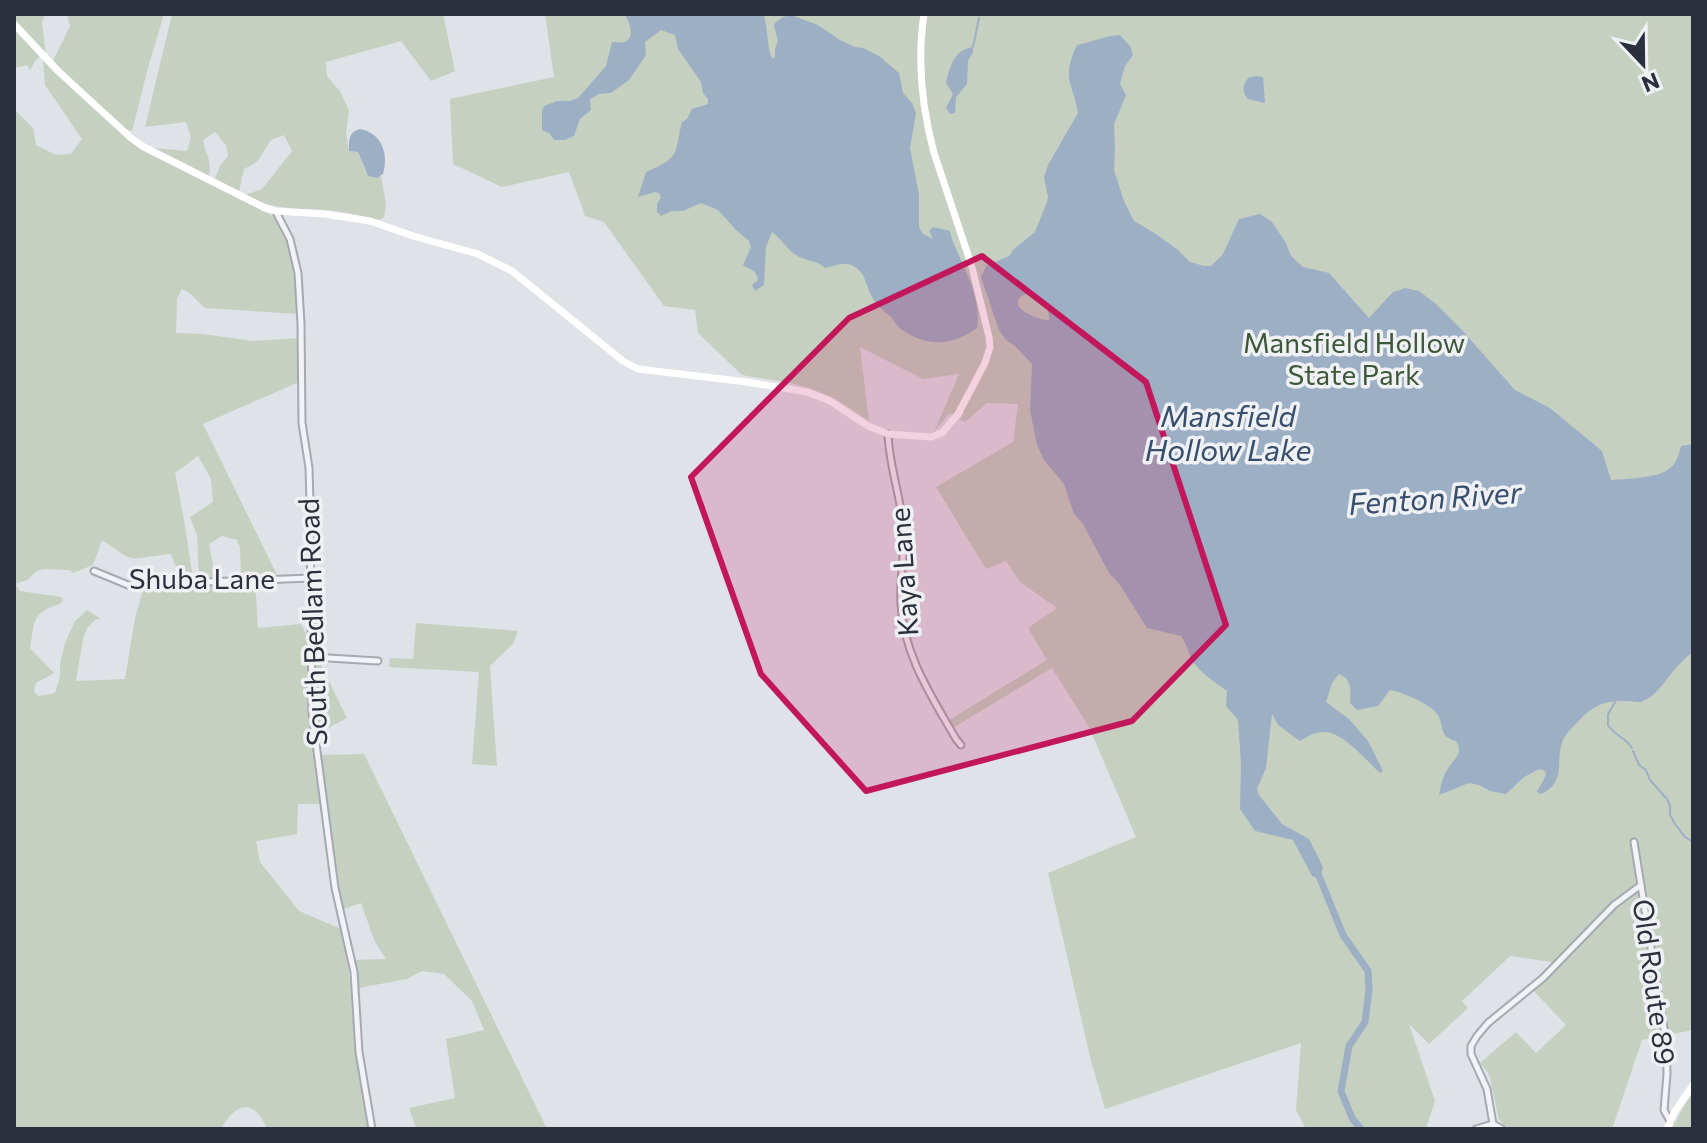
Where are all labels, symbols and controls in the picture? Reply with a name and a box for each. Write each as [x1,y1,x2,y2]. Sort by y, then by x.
north arrow [1603,24,1683,104]
text: N [1638,67,1663,99]
park label: Mansfield Hollow State Park [1243,325,1465,391]
water label: Mansfield Hollow Lake [1145,396,1312,467]
water label: Fenton River [1347,472,1524,521]
street label: South Bedlam Road [291,498,333,746]
street label: Kaya Lane [882,507,924,638]
street label: Shuba Lane [129,561,275,595]
street label: Old Route 89 [1627,897,1683,1067]

